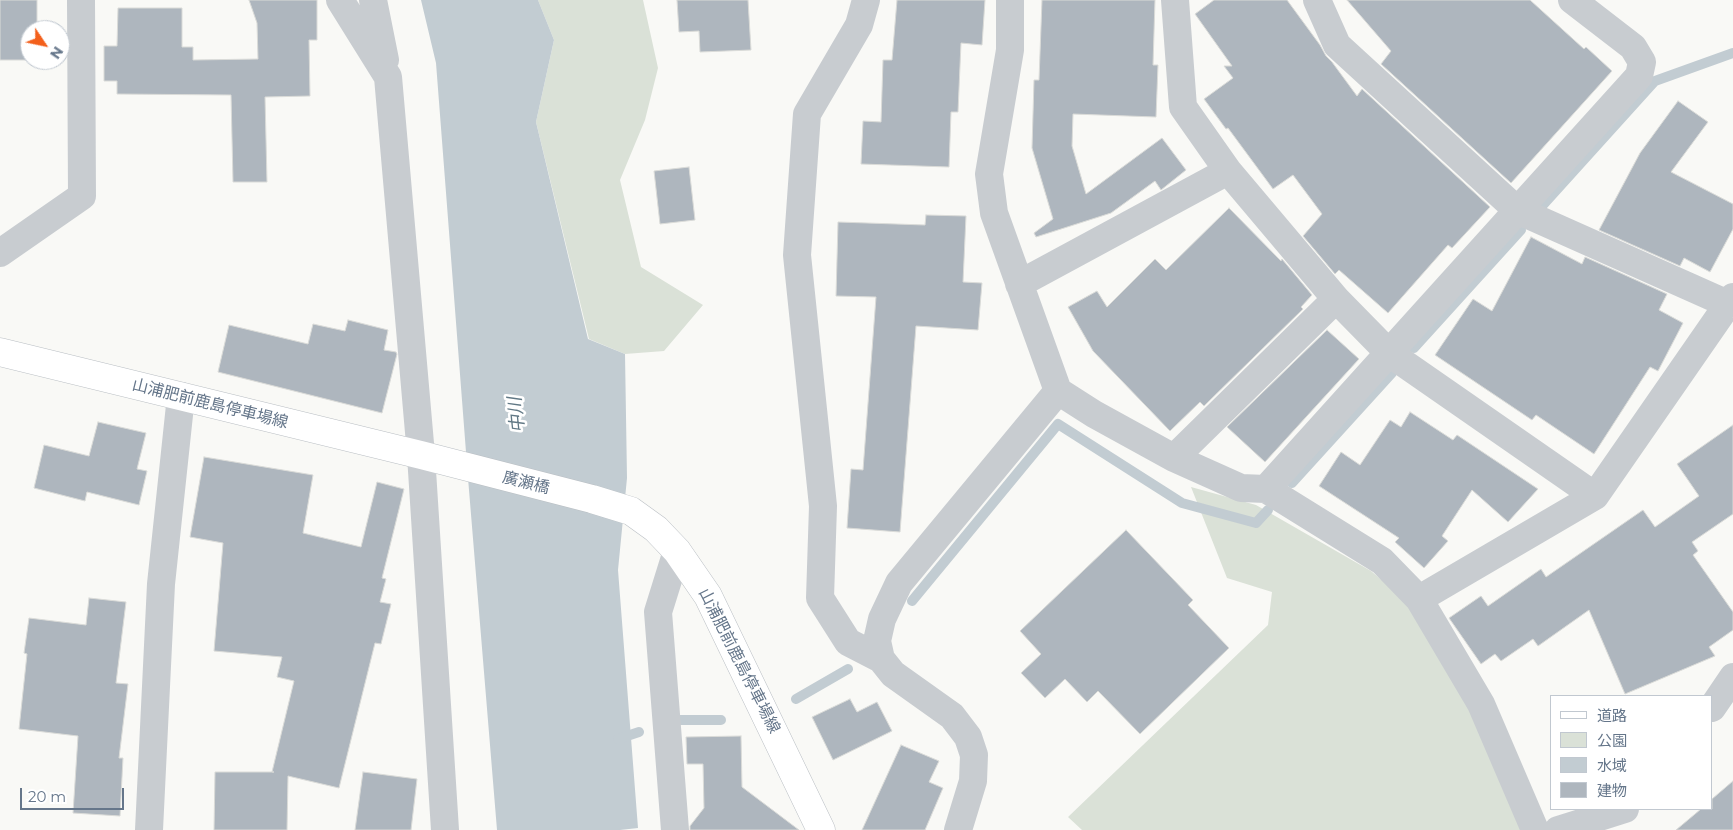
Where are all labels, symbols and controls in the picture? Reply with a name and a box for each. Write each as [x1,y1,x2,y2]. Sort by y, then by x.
north arrow [20,20,70,70]
text: N [46,43,67,63]
street label: 山浦肥前鹿島停車場線 [130,375,290,433]
water label: 中川 [504,396,530,434]
street label: 廣瀬橋 [500,468,552,498]
street label: 山浦肥前鹿島停車場線 [694,585,784,737]
legend [1550,695,1713,810]
text: 道路 [1597,706,1627,725]
text: 公園 [1597,731,1627,750]
text: 水域 [1597,756,1627,775]
scale bar [22,778,126,810]
text: 建物 [1597,781,1627,800]
text: 20 m [28,787,66,806]

